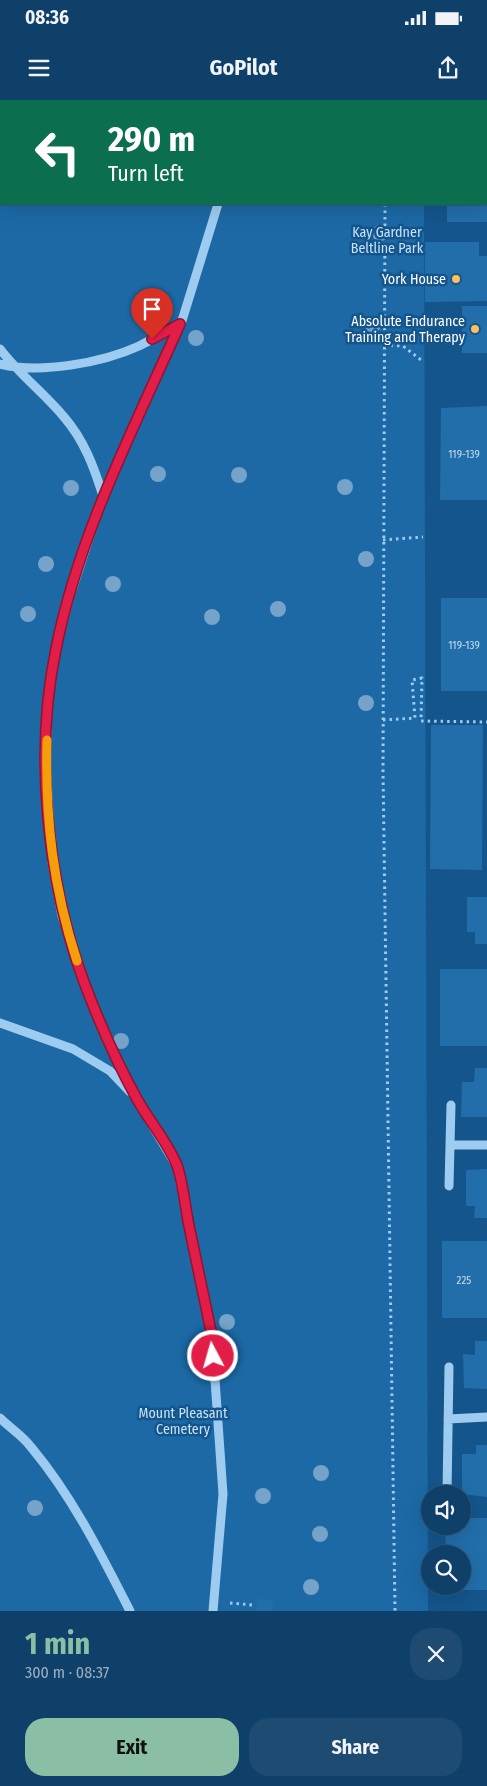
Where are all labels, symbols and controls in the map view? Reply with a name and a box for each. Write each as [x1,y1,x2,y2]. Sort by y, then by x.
text: 08:36 [25,6,69,29]
icon: menu [25,54,53,82]
text: GoPilot [210,54,277,81]
icon: share [434,54,462,82]
text: 290 m [108,118,195,160]
icon: left [25,120,90,185]
text: Turn left [108,160,184,187]
park label: Kay Gardner Beltline Park [351,224,424,257]
place label: York House [382,271,446,288]
marker: York House [450,273,462,285]
pin [131,288,173,339]
icon: arrive [138,295,166,323]
place label: Absolute Endurance Training and Therapy [345,313,466,346]
marker: Absolute Endurance Training and Therapy [469,323,481,335]
house number: 119-139 [448,448,480,461]
house number: 119-139 [448,639,480,652]
house number: 225 [457,1274,471,1287]
position arrow [186,1329,238,1381]
park label: Mount Pleasant Cemetery [139,1405,228,1438]
map controls [421,1485,471,1595]
button: sound [421,1485,471,1535]
button: search [421,1545,471,1595]
text: 1 min [25,1626,90,1662]
button: close [410,1628,462,1680]
text: 300 m · 08:37 [25,1663,109,1682]
button: Exit [25,1718,239,1776]
button: Share [249,1718,462,1776]

